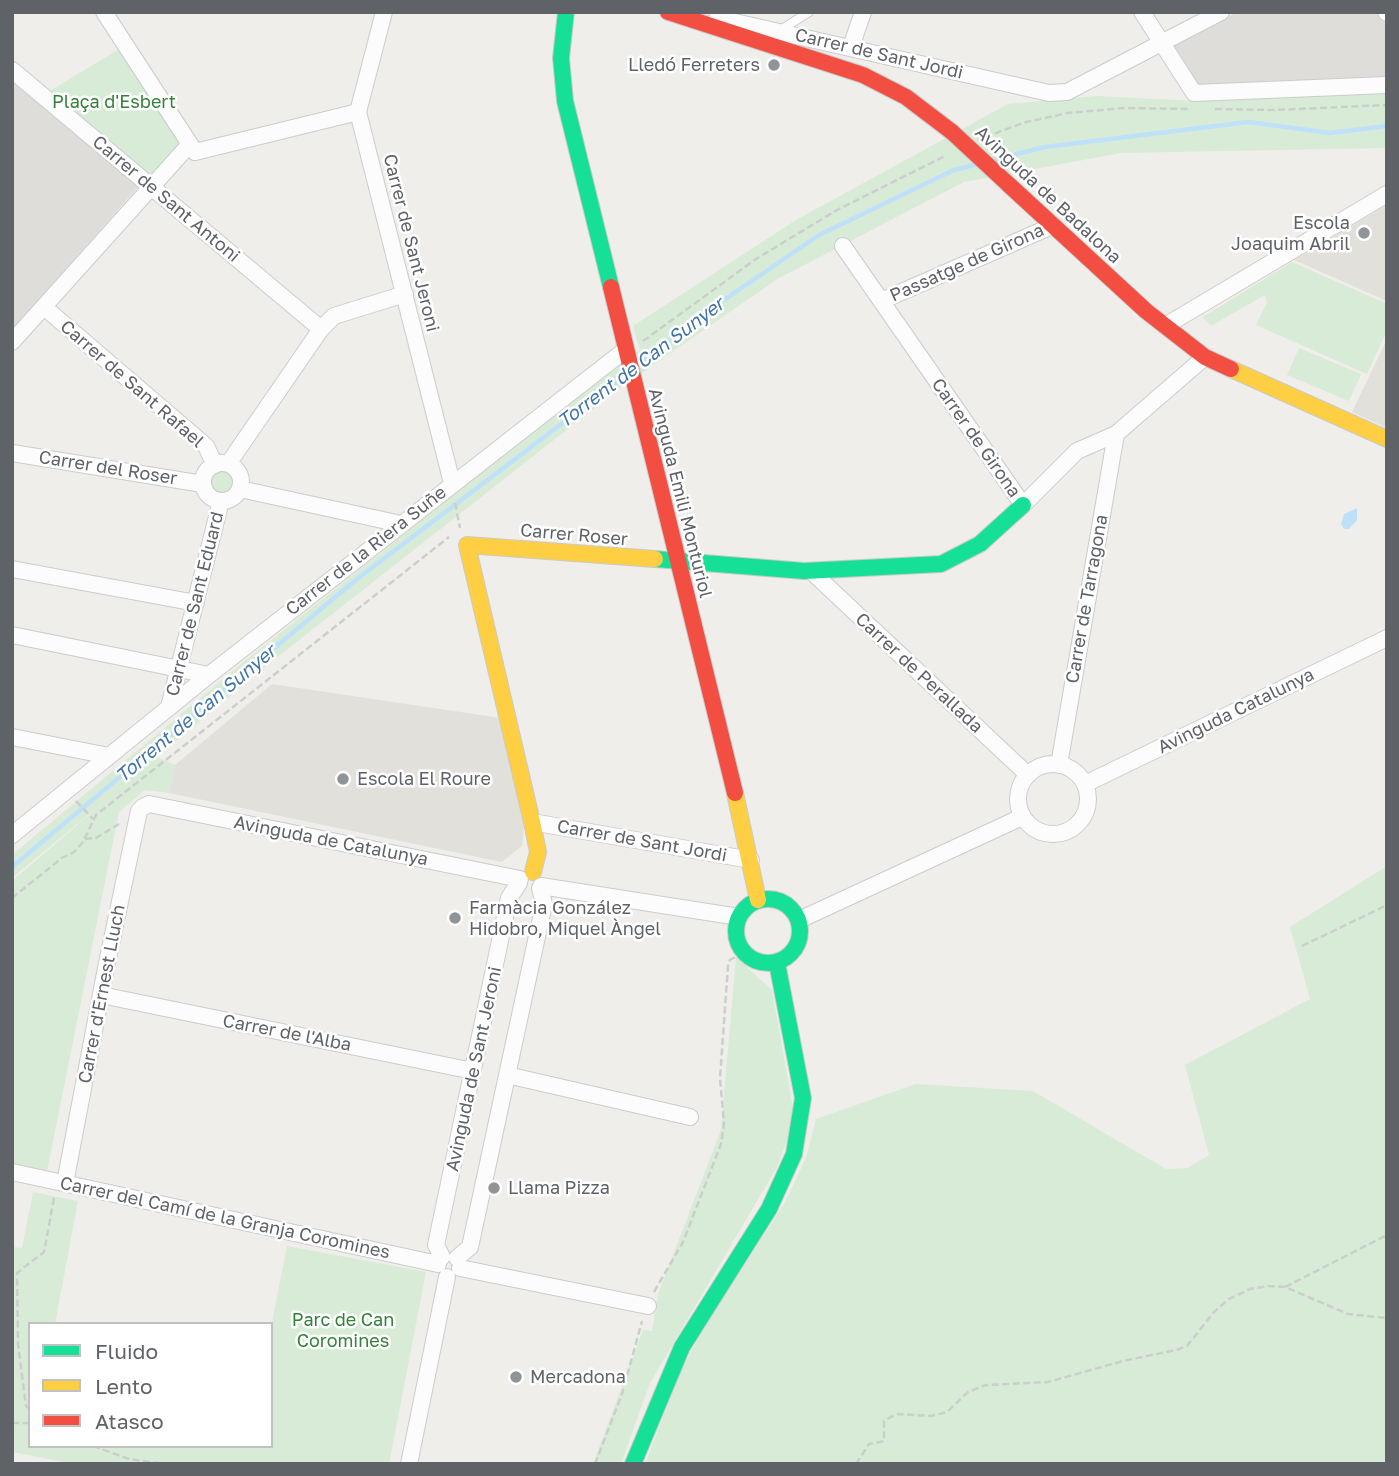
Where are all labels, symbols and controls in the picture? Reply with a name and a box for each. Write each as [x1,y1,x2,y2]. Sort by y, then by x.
street label: Carrer de Sant Jordi [793,24,965,84]
place label: Lledó Ferreters [628,54,760,76]
marker: Lledó Ferreters [766,57,782,73]
park label: Plaça d'Esbert [52,91,176,113]
street label: Avinguda de Badalona [971,122,1125,268]
street label: Carrer de Sant Antoni [88,131,244,267]
street label: Carrer de Sant Jeroni [378,152,444,334]
place label: Escola Joaquim Abril [1231,212,1350,255]
street label: Passatge de Girona [887,219,1047,307]
marker: Escola Joaquim Abril [1356,225,1372,241]
water label: Torrent de Can Sunyer [553,293,729,433]
street label: Carrer de Sant Rafael [56,316,208,452]
street label: Carrer de Girona [927,374,1025,502]
street label: Avinguda Emili Monturiol [643,386,717,600]
street label: Carrer del Roser [37,446,179,490]
street label: Carrer de la Riera Suñe [281,482,451,620]
street label: Carrer de Sant Eduard [162,510,228,698]
street label: Carrer de Tarragona [1062,513,1112,685]
street label: Carrer Roser [519,520,629,550]
street label: Carrer de Perallada [851,608,987,738]
water label: Torrent de Can Sunyer [111,640,281,788]
street label: Avinguda Catalunya [1154,664,1318,758]
place label: Escola El Roure [357,768,491,790]
marker: Escola El Roure [335,771,351,787]
street label: Avinguda de Catalunya [232,812,430,870]
street label: Carrer de Sant Jordi [555,815,729,867]
place label: Farmàcia González Hidobro, Miquel Àngel [469,897,661,940]
street label: Carrer d'Ernest Lluch [74,903,130,1085]
marker: Farmàcia González Hidobro, Miquel Àngel [447,910,463,926]
street label: Avinguda de Sant Jeroni [442,965,506,1173]
street label: Carrer de l'Alba [221,1010,353,1056]
street label: Carrer del Camí de la Granja Coromines [58,1172,392,1264]
place label: Llama Pizza [508,1177,610,1199]
marker: Llama Pizza [486,1180,502,1196]
park label: Parc de Can Coromines [292,1309,394,1352]
legend [28,1322,273,1448]
text: Fluido [95,1338,158,1364]
place label: Mercadona [530,1366,626,1388]
marker: Mercadona [508,1369,524,1385]
text: Lento [95,1373,153,1399]
text: Atasco [95,1408,164,1434]

